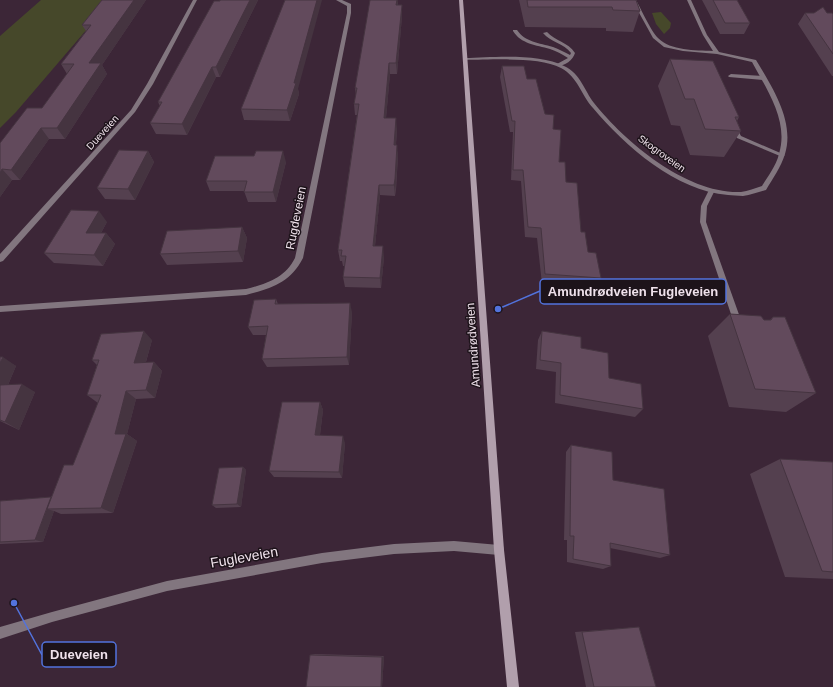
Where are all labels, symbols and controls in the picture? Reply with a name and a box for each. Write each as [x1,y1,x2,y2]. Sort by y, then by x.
street label: Dueveien [84,113,121,152]
street label: Skogroveien [636,133,687,174]
street label: Rugdeveien [283,185,309,251]
callout: Amundrødveien Fugleveien [540,279,726,304]
text: Amundrødveien Fugleveien [548,284,718,299]
street label: Amundrødveien [463,302,483,388]
street label: Fugleveien [209,543,279,571]
callout: Dueveien [42,642,116,667]
text: Dueveien [50,647,108,662]

